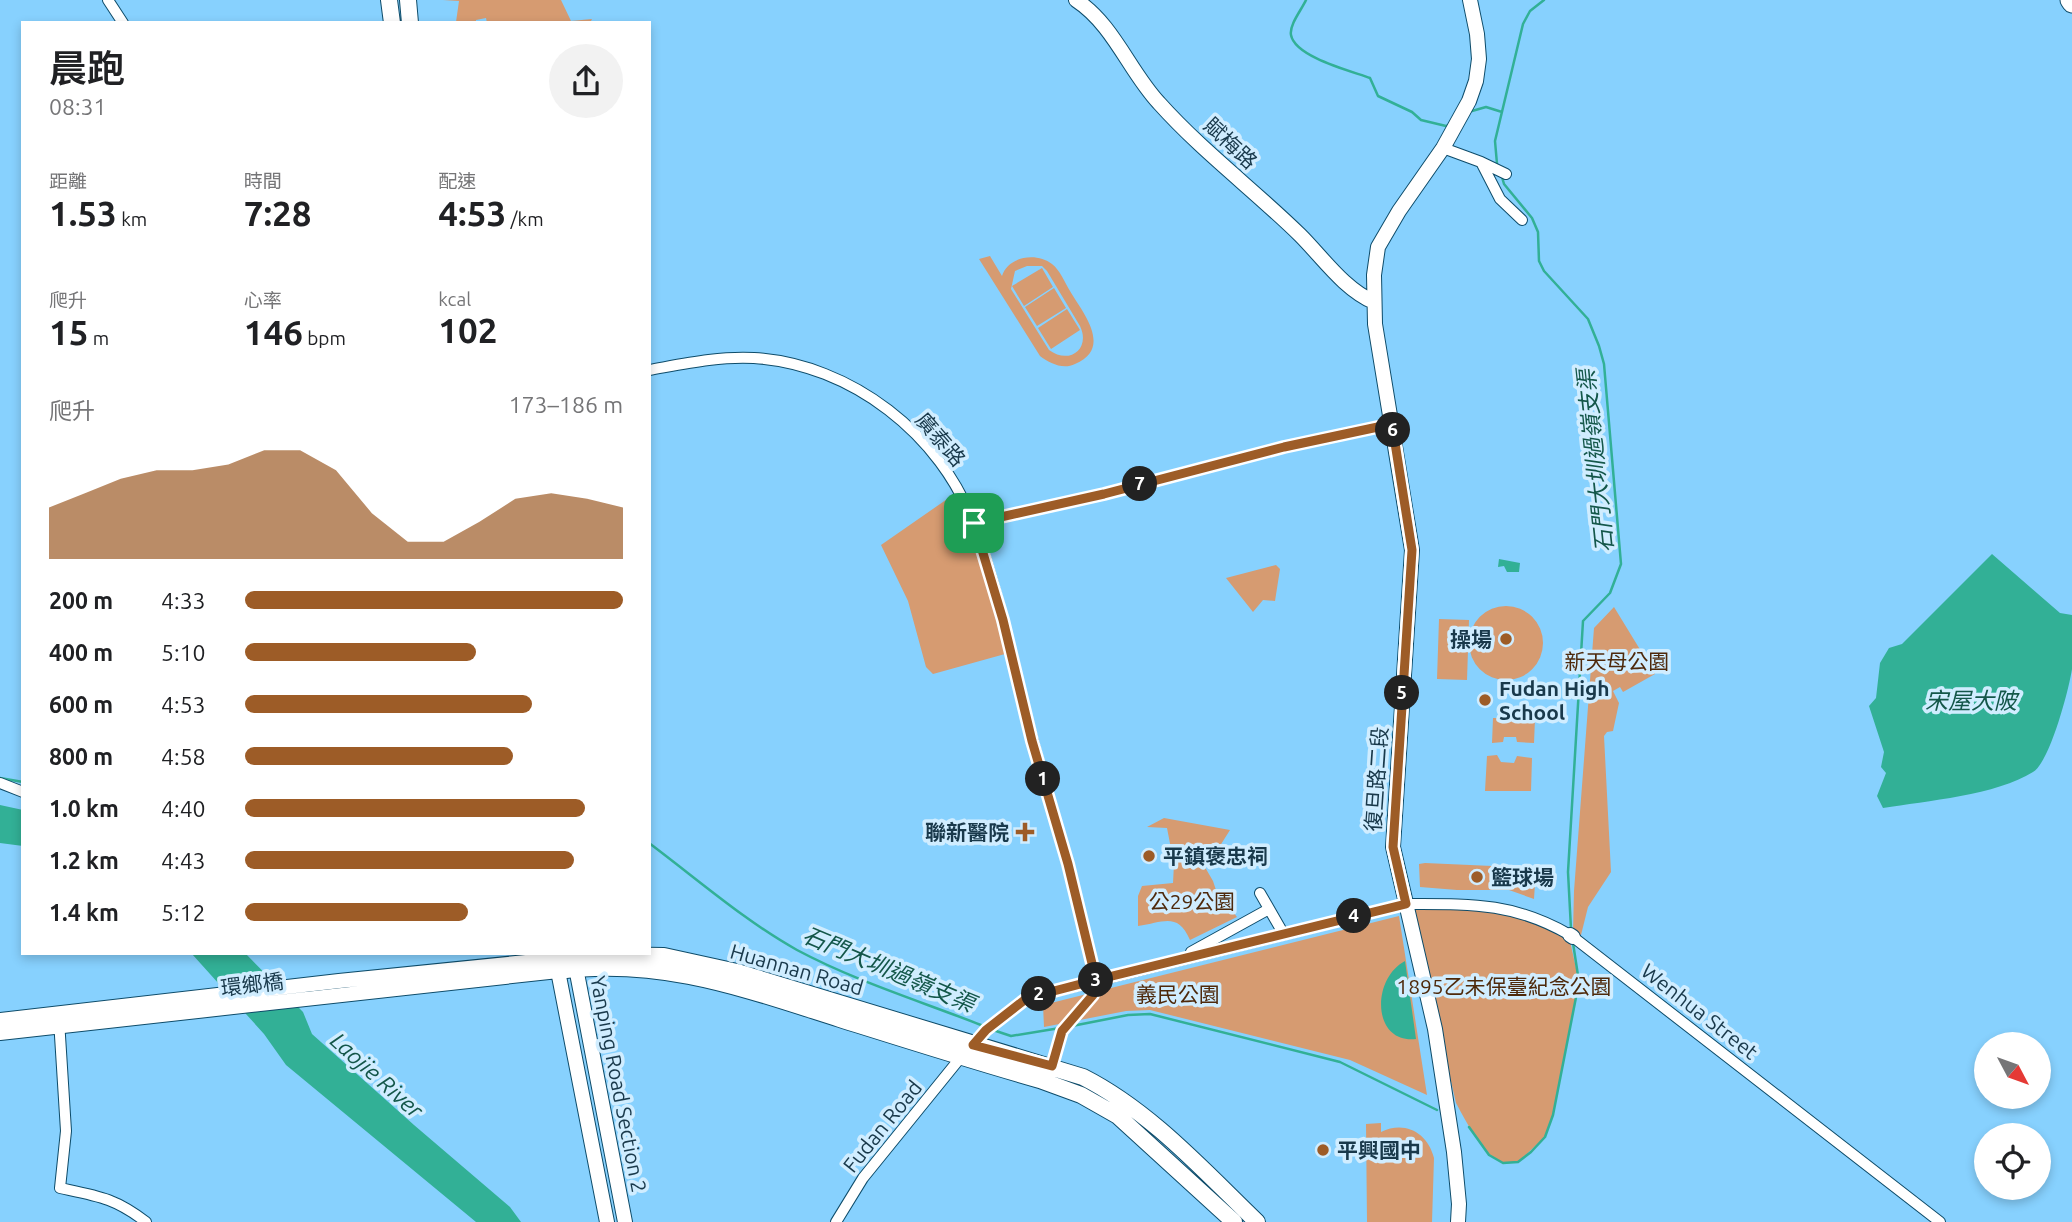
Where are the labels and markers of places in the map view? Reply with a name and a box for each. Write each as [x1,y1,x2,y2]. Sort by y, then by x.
pin: 6 [1376,412,1410,448]
pin: 7 [1122,466,1158,502]
pin [944,493,1004,553]
place label: 操場 [1450,627,1492,651]
marker: 操場 [1498,631,1514,647]
pin: 5 [1384,676,1420,710]
place label: Fudan High School [1499,676,1610,724]
marker: Fudan High School [1477,692,1493,708]
pin: 1 [1026,762,1060,796]
place label: 聯新醫院 [925,820,1009,844]
marker: 聯新醫院 [1015,822,1035,842]
place label: 平鎮褒忠祠 [1163,844,1268,868]
marker: 平鎮褒忠祠 [1141,848,1157,864]
place label: 籃球場 [1491,865,1554,889]
marker: 籃球場 [1469,869,1485,885]
pin: 4 [1336,898,1372,934]
pin: 3 [1078,962,1114,998]
pin: 2 [1021,976,1056,1012]
place label: 平興國中 [1337,1138,1421,1162]
marker: 平興國中 [1315,1142,1331,1158]

